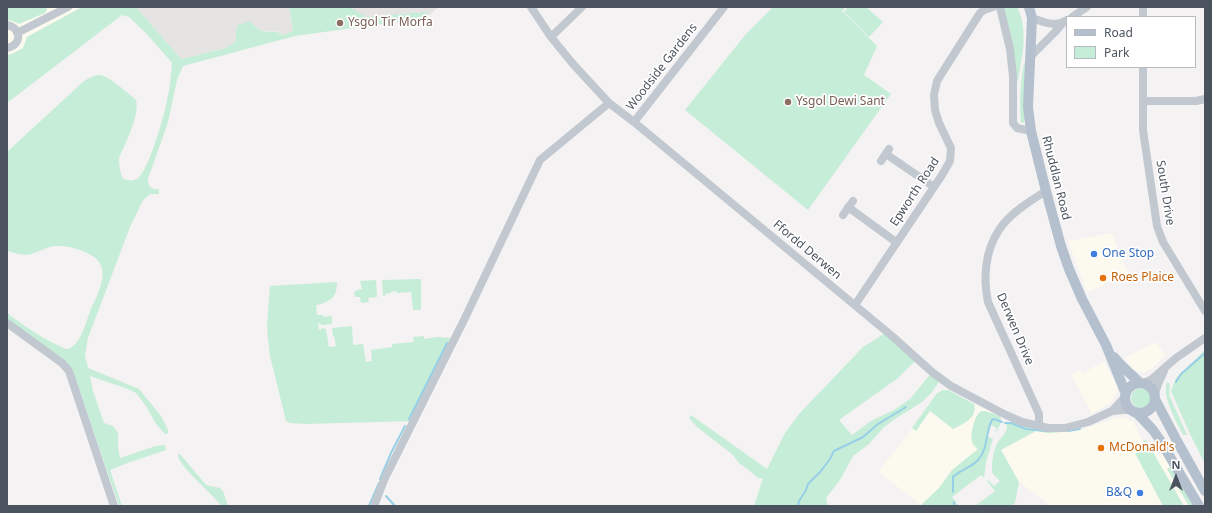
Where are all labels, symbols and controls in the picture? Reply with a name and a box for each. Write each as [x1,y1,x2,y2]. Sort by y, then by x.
place label: Ysgol Tir Morfa [348,16,433,30]
legend [1066,16,1196,68]
marker: Ysgol Tir Morfa [335,18,345,28]
street label: Woodside Gardens [624,21,700,113]
text: Road [1104,24,1133,41]
text: Park [1104,44,1129,61]
place label: Ysgol Dewi Sant [796,95,885,109]
marker: Ysgol Dewi Sant [783,97,793,107]
street label: Rhuddlan Road [1039,134,1073,222]
street label: Epworth Road [887,155,943,229]
street label: South Drive [1153,159,1177,227]
street label: Ffordd Derwen [770,217,844,283]
place label: One Stop [1102,247,1154,261]
marker: One Stop [1089,249,1099,259]
place label: Roes Plaice [1111,271,1174,285]
marker: Roes Plaice [1098,273,1108,283]
street label: Derwen Drive [993,291,1037,367]
place label: McDonald's [1109,441,1174,455]
marker: McDonald's [1096,443,1106,453]
north arrow [1156,457,1196,497]
text: N [1172,457,1180,472]
place label: B&Q [1106,486,1132,500]
marker: B&Q [1135,488,1145,498]

